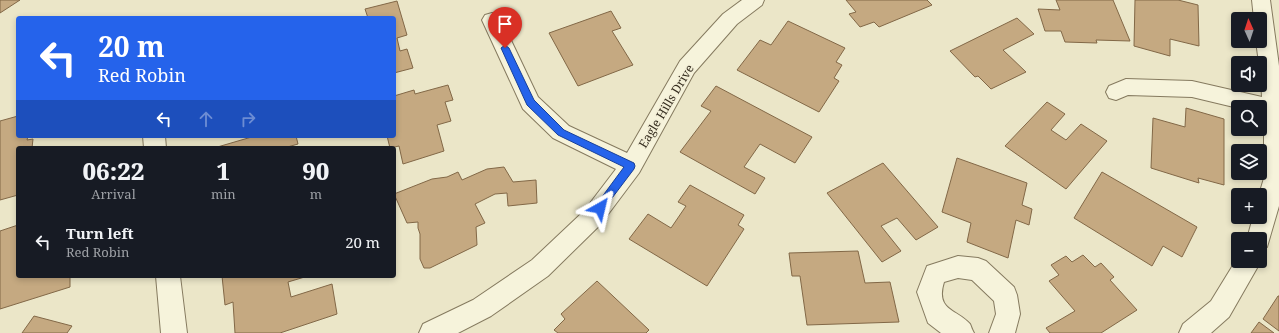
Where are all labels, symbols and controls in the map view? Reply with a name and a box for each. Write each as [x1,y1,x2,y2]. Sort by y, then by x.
pin [488,7.0,522,48]
north arrow [1231,12,1267,48]
map controls [1231,12,1267,268]
icon: arrive [494,13,516,35]
text: 20 m [98,27,165,65]
icon: left [32,32,84,84]
button: sound [1231,56,1267,92]
street label: Eagle Hills Drive [634,61,698,151]
text: Red Robin [98,63,186,87]
button: search [1231,100,1267,136]
icon: left [153,108,175,130]
icon: ahead [195,108,217,130]
icon: right [237,108,259,130]
button: layers [1231,144,1267,180]
text: 06:22 [83,154,144,187]
text: 1 [217,154,230,187]
text: 90 [302,154,329,187]
text: Arrival [91,185,136,203]
text: min [211,185,236,203]
text: m [310,185,322,203]
position arrow [579,187,621,229]
button: + [1231,188,1267,224]
text: Turn left [66,223,134,243]
icon: left [32,231,54,253]
text: 20 m [345,232,380,252]
button: − [1231,232,1267,268]
text: Red Robin [66,243,129,261]

